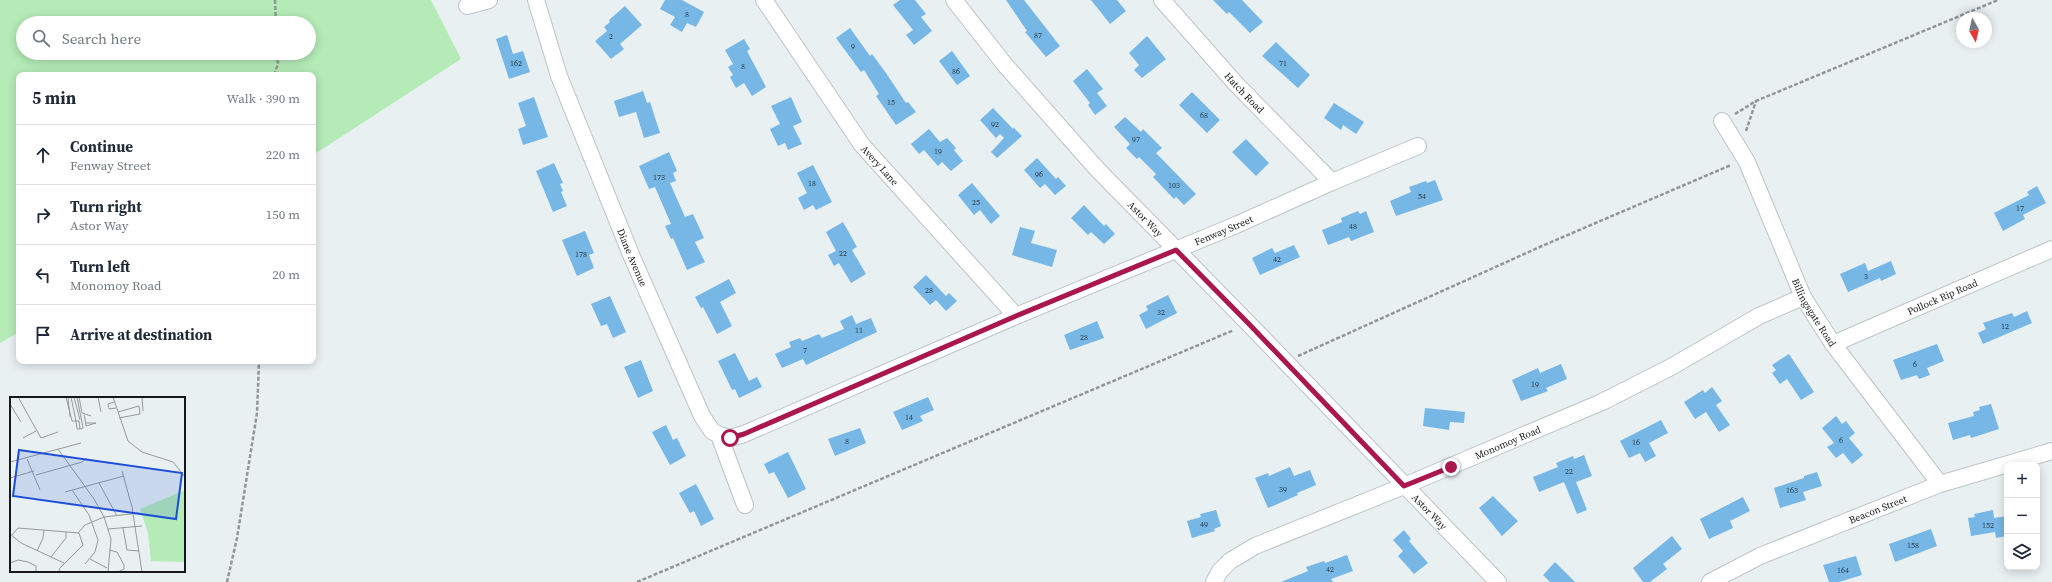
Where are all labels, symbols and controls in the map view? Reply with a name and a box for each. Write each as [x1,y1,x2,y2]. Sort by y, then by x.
house number: 8 [685,9,689,20]
north arrow [1956,12,1992,48]
search box [16,16,316,60]
icon: search [30,27,52,49]
text: Search here [62,28,141,49]
house number: 87 [1034,30,1042,41]
house number: 2 [609,31,613,42]
house number: 9 [851,41,855,52]
house number: 162 [510,58,522,69]
house number: 71 [1279,58,1287,69]
house number: 8 [741,61,745,72]
house number: 86 [952,66,960,77]
street label: Hatch Road [1222,70,1267,116]
text: 5 min [32,86,76,110]
text: Walk · 390 m [227,90,300,107]
house number: 15 [887,97,895,108]
house number: 68 [1200,110,1208,121]
house number: 92 [991,119,999,130]
house number: 97 [1132,134,1140,145]
text: Continue [70,136,133,157]
street label: Avery Lane [858,142,901,188]
icon: ahead [32,144,54,166]
text: 220 m [266,146,300,163]
house number: 19 [934,146,942,157]
text: Fenway Street [70,157,151,174]
house number: 96 [1035,169,1043,180]
house number: 173 [653,172,665,183]
house number: 18 [808,178,816,189]
house number: 103 [1168,180,1180,191]
house number: 54 [1418,191,1426,202]
text: Turn right [70,196,142,217]
house number: 25 [972,197,980,208]
street label: Astor Way [1125,198,1166,240]
house number: 17 [2016,203,2024,214]
icon: right [32,204,54,226]
text: 150 m [266,206,300,223]
street label: Fenway Street [1193,212,1256,249]
text: Astor Way [70,217,129,234]
house number: 48 [1349,221,1357,232]
street label: Diane Avenue [614,227,650,288]
house number: 22 [839,248,847,259]
house number: 178 [575,249,587,260]
house number: 42 [1273,254,1281,265]
text: Turn left [70,256,130,277]
icon: left [32,264,54,286]
text: 20 m [272,266,300,283]
house number: 3 [1864,271,1868,282]
street label: Billingsgate Road [1789,276,1839,349]
street label: Pollock Rip Road [1905,276,1980,318]
text: Monomoy Road [70,277,161,294]
house number: 28 [925,285,933,296]
house number: 32 [1157,307,1165,318]
house number: 12 [2001,321,2009,332]
icon: arrive [32,324,54,346]
text: Arrive at destination [70,324,212,345]
house number: 11 [855,325,863,336]
house number: 28 [1080,332,1088,343]
house number: 7 [803,345,807,356]
house number: 6 [1913,359,1917,370]
house number: 19 [1531,379,1539,390]
inset map [10,397,185,572]
house number: 14 [905,412,913,423]
street label: Monomoy Road [1473,423,1543,462]
route start [721,429,739,447]
house number: 6 [1839,435,1843,446]
house number: 8 [845,436,849,447]
house number: 16 [1632,437,1640,448]
route end [1442,458,1460,476]
map controls [2004,462,2040,570]
button: + [2004,462,2040,498]
house number: 22 [1565,466,1573,477]
house number: 39 [1279,484,1287,495]
house number: 163 [1786,485,1798,496]
street label: Astor Way [1409,491,1450,533]
street label: Beacon Street [1847,492,1909,527]
button: − [2004,498,2040,534]
house number: 49 [1200,519,1208,530]
house number: 152 [1982,520,1994,531]
button: layers [2004,534,2040,570]
house number: 158 [1907,540,1919,551]
house number: 42 [1326,564,1334,575]
house number: 164 [1837,565,1849,576]

